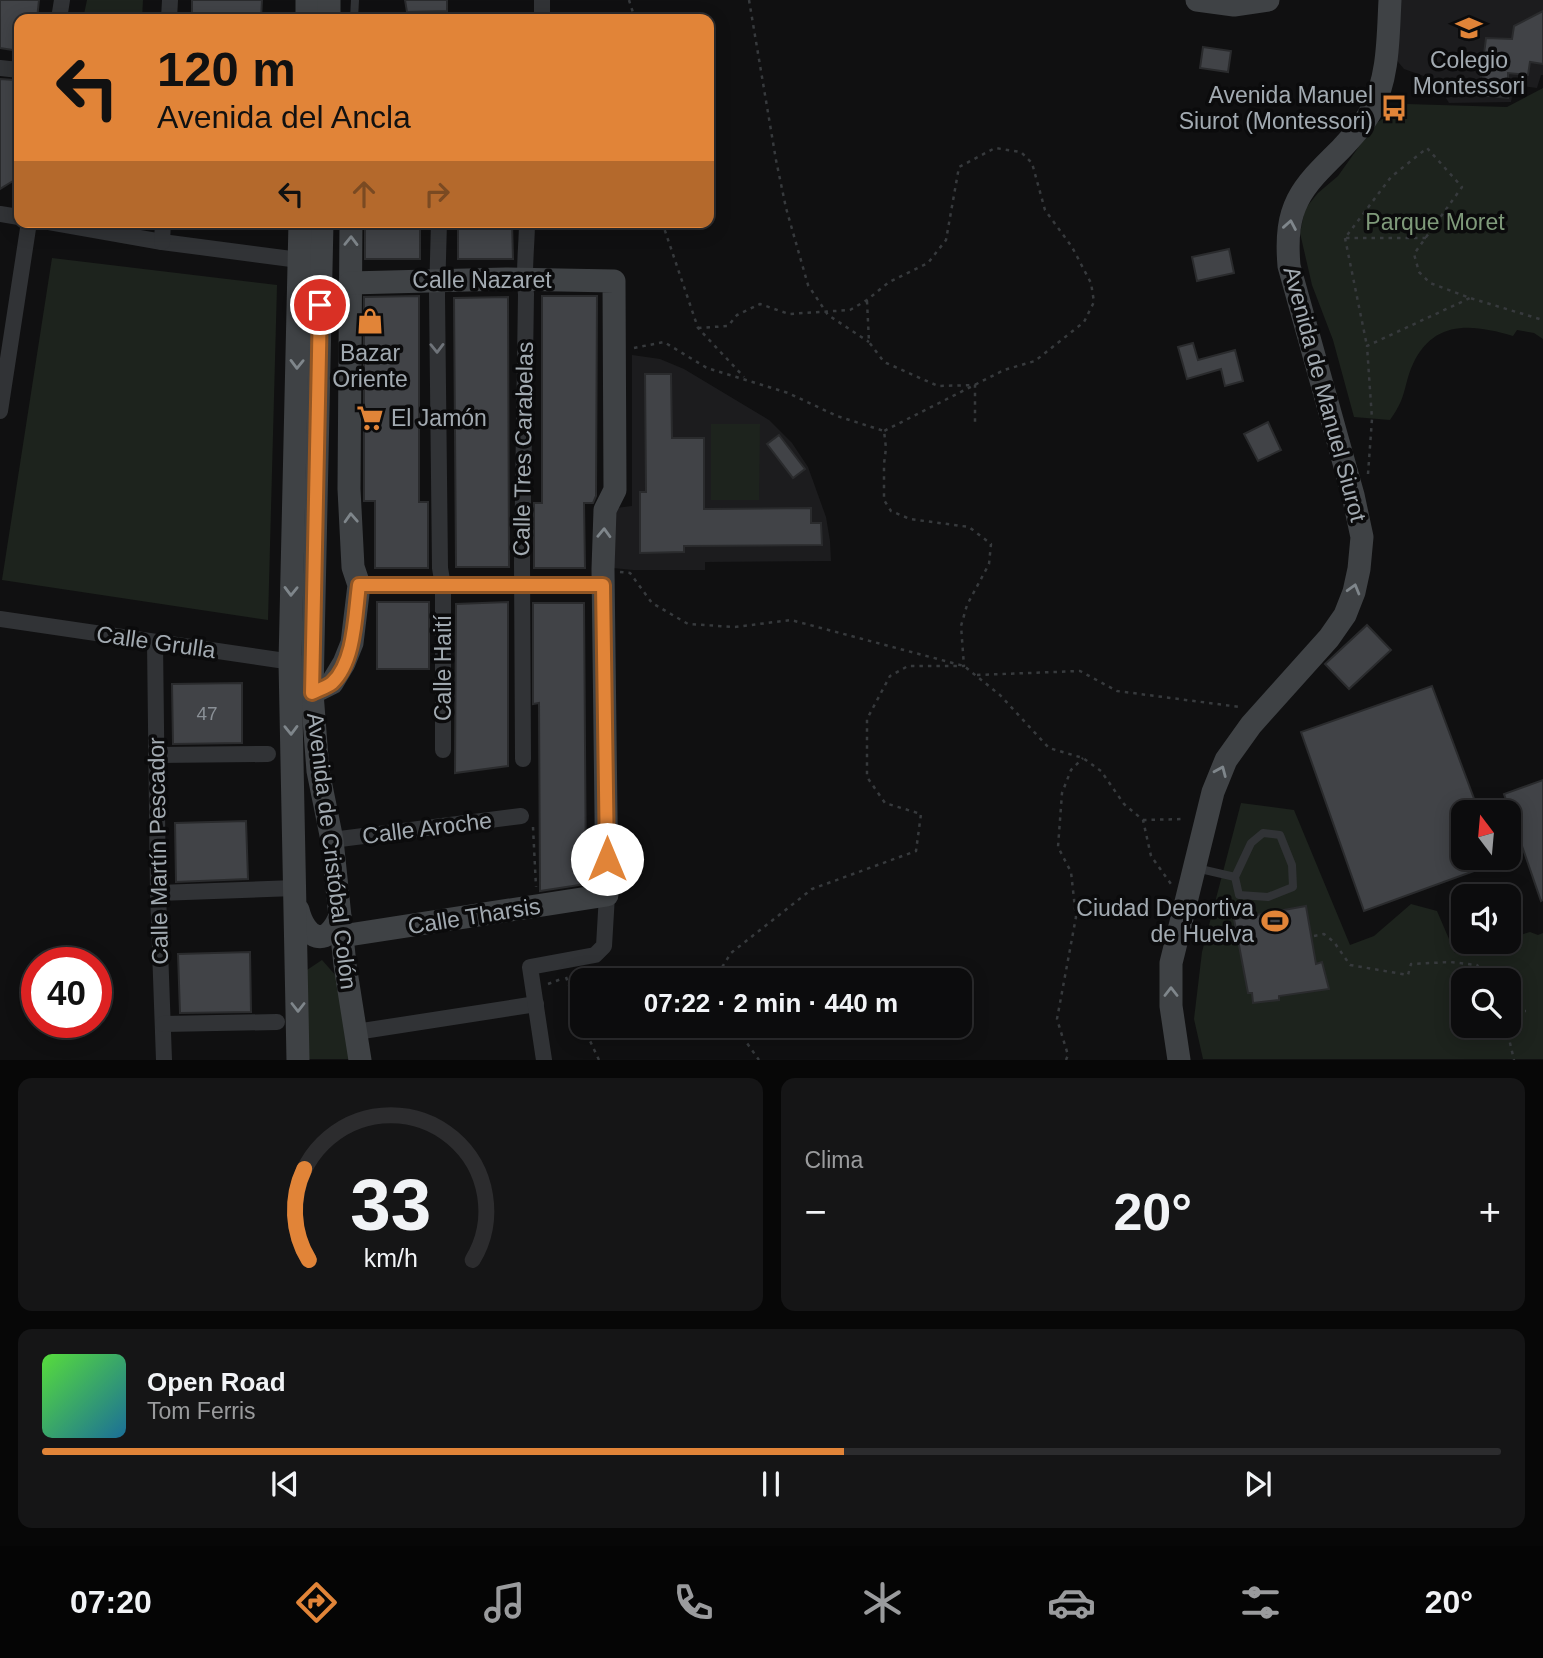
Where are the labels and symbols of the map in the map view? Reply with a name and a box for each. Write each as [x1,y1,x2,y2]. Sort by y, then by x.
school or university icon: Colegio Montessori [1454,13,1484,43]
place label: Colegio Montessori [1413,47,1525,99]
place label: Avenida Manuel Siurot (Montessori) [1179,82,1373,134]
bus stop icon: Avenida Manuel Siurot (Montessori) [1379,93,1409,123]
park label: Parque Moret [1365,209,1505,235]
one-way arrow [1282,219,1297,231]
one-way arrow [343,236,359,246]
street label: Avenida de Manuel Siurot [1278,264,1372,525]
street label: Calle Nazaret [412,267,552,293]
pin [290,275,350,335]
shop icon: Bazar Oriente [355,306,385,336]
place label: Bazar Oriente [332,340,408,392]
street label: Calle Tres Carabelas [508,341,538,557]
one-way arrow [430,343,445,354]
one-way arrow [289,359,305,370]
supermarket icon: El Jamón [355,403,385,433]
place label: El Jamón [391,405,487,431]
one-way arrow [344,512,359,523]
one-way arrow [596,528,612,538]
one-way arrow [1346,583,1360,595]
one-way arrow [284,586,299,597]
street label: Calle Haití [430,614,456,721]
street label: Calle Grulla [95,621,218,663]
house number: 47 [196,703,218,724]
street label: Avenida de Cristóbal Colón [302,711,362,991]
one-way arrow [283,726,299,736]
street label: Calle Martín Pescador [143,737,173,965]
one-way arrow [1213,766,1227,778]
north arrow [1451,800,1521,870]
street label: Calle Aroche [361,807,493,849]
position arrow [570,822,644,896]
street label: Calle Tharsis [406,893,542,939]
place label: Ciudad Deportiva de Huelva [1076,895,1254,947]
sports icon: Ciudad Deportiva de Huelva [1260,906,1290,936]
speed limit sign: 40 [21,947,112,1038]
one-way arrow [1163,986,1179,997]
one-way arrow [290,1002,306,1012]

